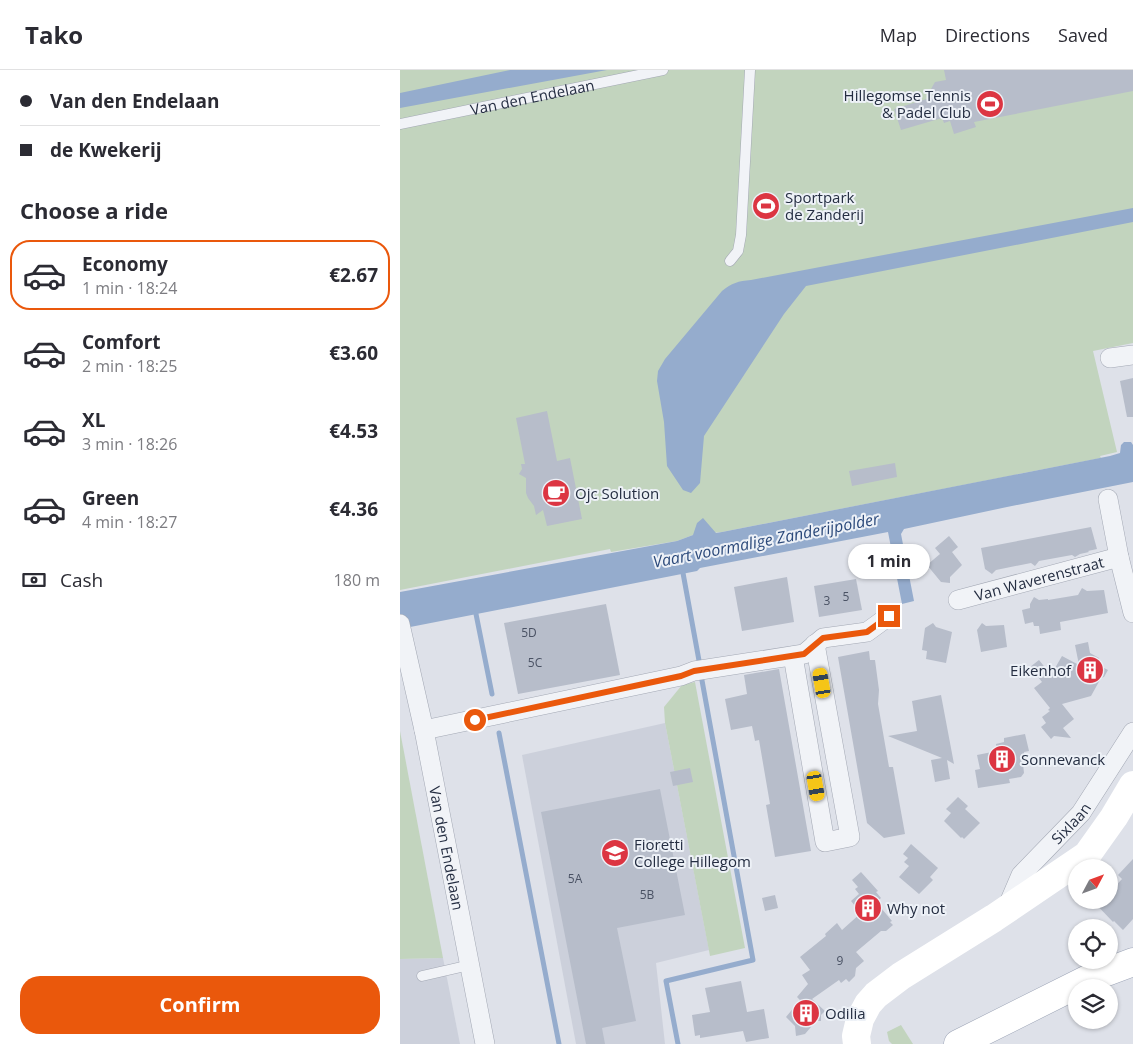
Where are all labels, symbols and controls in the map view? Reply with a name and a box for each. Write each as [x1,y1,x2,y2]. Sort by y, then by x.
text: Tako [25,18,83,51]
text: Map [880,23,917,47]
text: Directions [945,23,1030,47]
text: Saved [1058,23,1108,47]
street label: Van den Endelaan [469,74,596,119]
place label: Hillegomse Tennis & Padel Club [844,85,971,122]
text: Van den Endelaan [50,88,220,114]
sports icon: Hillegomse Tennis & Padel Club [975,89,1005,119]
text: de Kwekerij [50,137,162,163]
place label: Sportpark de Zanderij [785,187,864,224]
sports icon: Sportpark de Zanderij [751,191,781,221]
text: Choose a ride [20,195,168,225]
text: Economy [82,251,168,277]
icon: car [22,253,67,298]
text: €2.67 [329,262,378,288]
text: 1 min · 18:24 [82,277,177,299]
text: Comfort [82,329,161,355]
icon: car [22,331,67,376]
text: €3.60 [329,340,378,366]
text: 2 min · 18:25 [82,355,177,377]
text: XL [82,407,105,433]
icon: car [22,409,67,454]
text: €4.53 [329,418,378,444]
text: 3 min · 18:26 [82,433,177,455]
cafe icon: Ojc Solution [541,478,571,508]
place label: Ojc Solution [575,483,659,503]
text: Green [82,485,139,511]
icon: car [22,487,67,532]
text: €4.36 [329,496,378,522]
water label: Vaart voormalige Zanderijpolder [651,507,882,573]
text: 4 min · 18:27 [82,511,177,533]
callout: 1 min [848,544,930,578]
text: 1 min [867,550,911,572]
street label: Van Waverenstraat [972,552,1106,605]
icon: cash [20,566,48,594]
text: Cash [60,567,103,593]
text: 180 m [334,569,380,591]
house number: 5 [843,588,850,605]
house number: 3 [824,592,831,609]
route end [878,605,900,627]
house number: 5D [521,624,537,641]
house number: 5C [528,654,543,671]
building icon: Eikenhof [1075,655,1105,685]
place label: Eikenhof [1010,660,1072,680]
car [812,667,831,699]
route start [464,709,486,731]
building icon: Sonnevanck [987,744,1017,774]
place label: Sonnevanck [1021,749,1105,769]
car [806,770,825,802]
street label: Van den Endelaan [425,784,469,912]
street label: Sixlaan [1047,799,1095,848]
place label: Fioretti College Hillegom [634,834,751,871]
school or university icon: Fioretti College Hillegom [600,838,630,868]
north arrow [1068,859,1118,909]
map controls [1068,859,1118,1029]
house number: 5A [568,870,583,887]
house number: 5B [640,886,655,903]
building icon: Why not [853,893,883,923]
place label: Why not [887,898,945,918]
button: locate [1068,919,1118,969]
house number: 9 [837,952,844,969]
button: Confirm [20,976,380,1034]
button: layers [1068,979,1118,1029]
building icon: Odilia [791,998,821,1028]
place label: Odilia [825,1003,866,1023]

